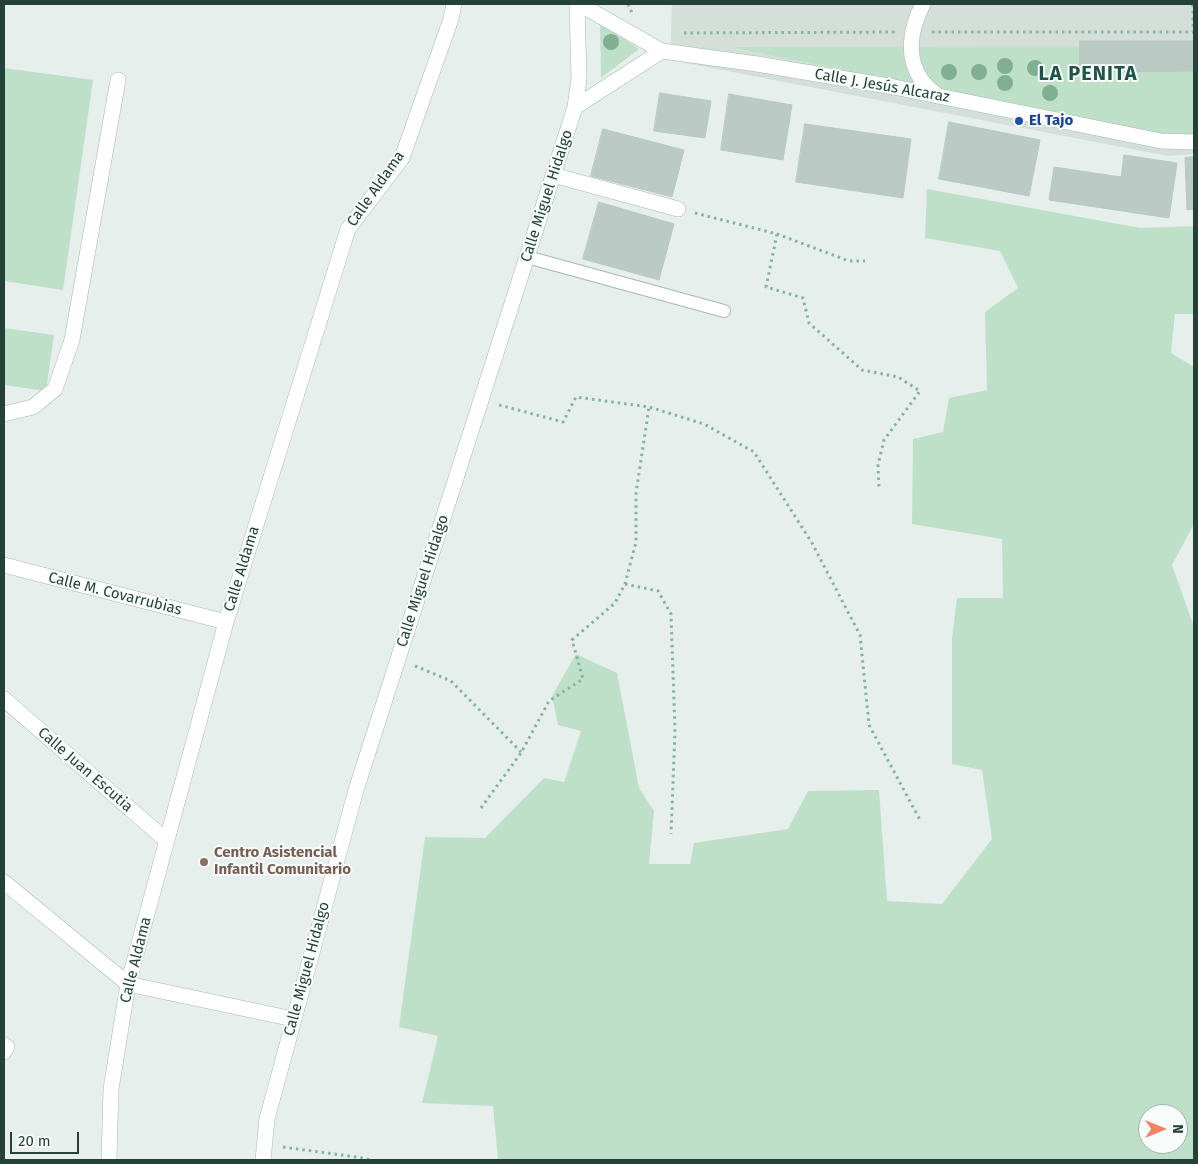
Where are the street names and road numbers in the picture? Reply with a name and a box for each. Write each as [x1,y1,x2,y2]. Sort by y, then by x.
street label: Calle J. Jesús Alcaraz [813,65,951,107]
street label: Calle Miguel Hidalgo [517,128,577,264]
street label: Calle Aldama [343,148,409,230]
street label: Calle Miguel Hidalgo [393,513,453,649]
street label: Calle Aldama [221,524,263,614]
street label: Calle M. Covarrubias [46,569,184,619]
street label: Calle Juan Escutia [34,724,136,816]
street label: Calle Miguel Hidalgo [280,900,334,1038]
street label: Calle Aldama [117,915,155,1005]

